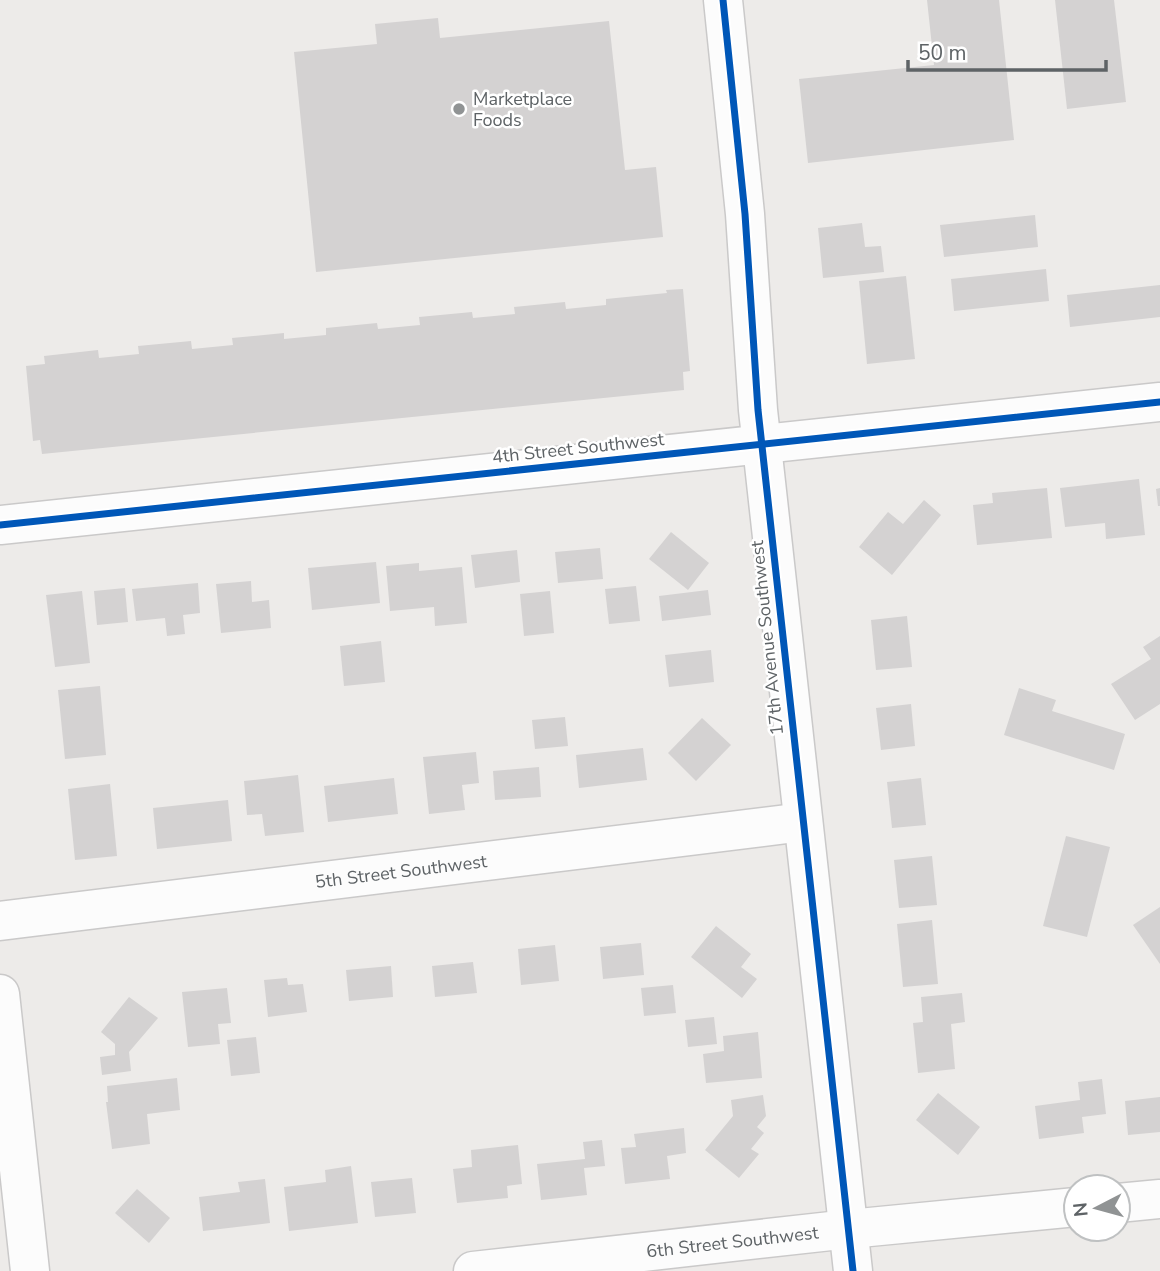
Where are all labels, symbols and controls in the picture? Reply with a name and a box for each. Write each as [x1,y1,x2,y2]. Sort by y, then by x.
scale bar [908,28,1106,72]
text: 50 m [918,39,967,67]
place label: Marketplace Foods [473,87,572,132]
marker: Marketplace Foods [451,101,467,117]
street label: 4th Street Southwest [491,427,666,469]
street label: 17th Avenue Southwest [745,539,789,737]
street label: 5th Street Southwest [314,849,489,894]
north arrow [1062,1173,1132,1243]
text: N [1067,1201,1095,1218]
street label: 6th Street Southwest [645,1220,820,1264]

